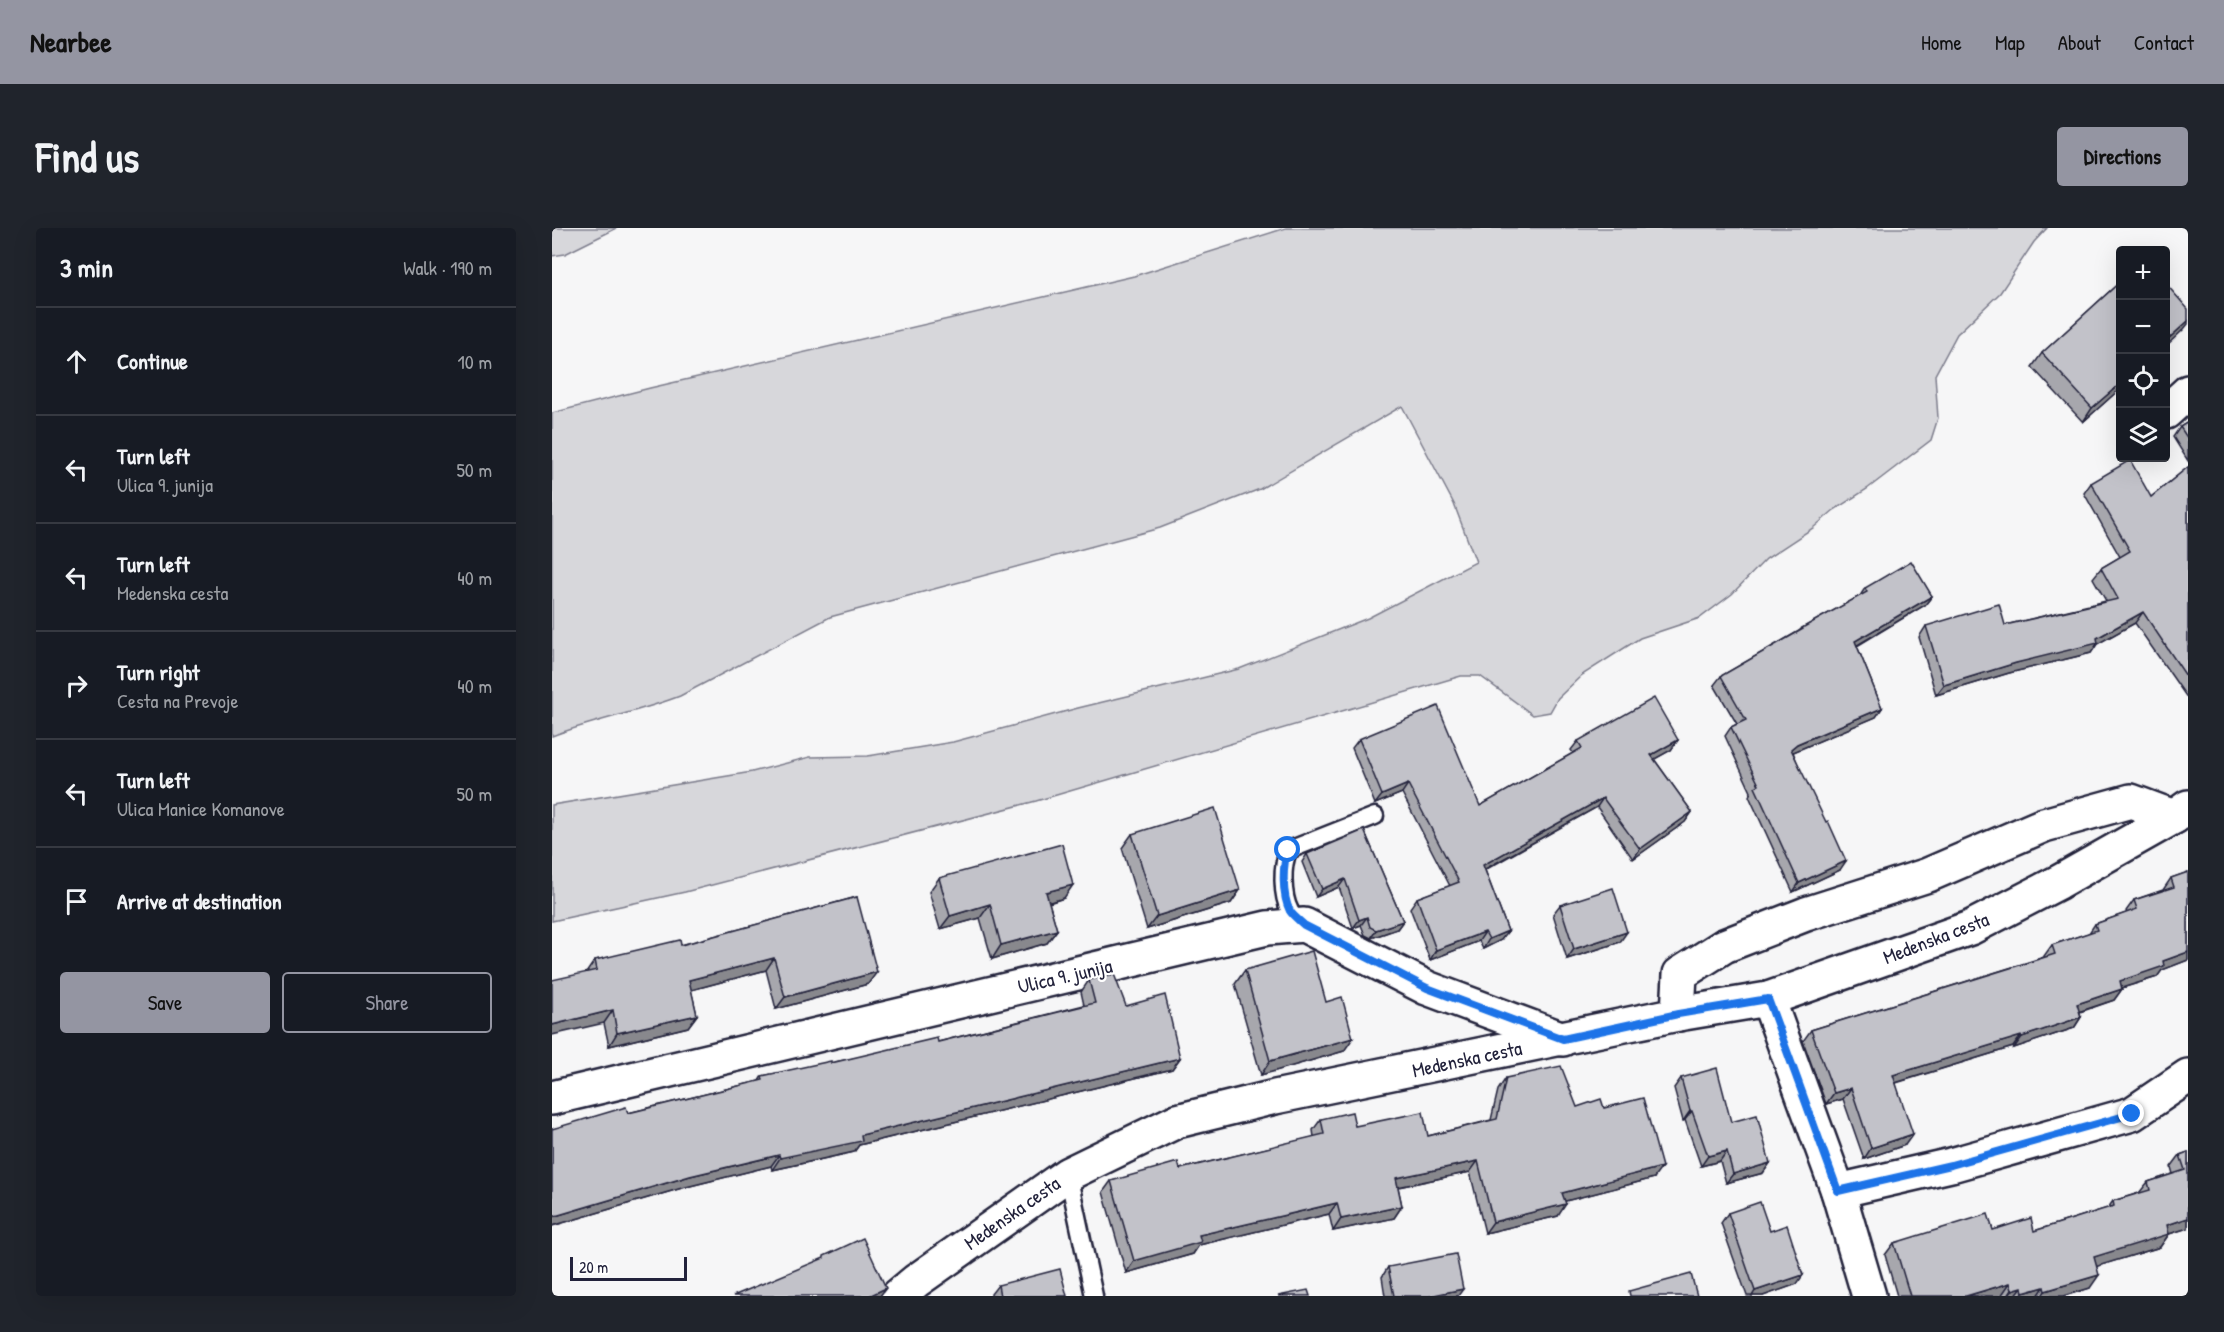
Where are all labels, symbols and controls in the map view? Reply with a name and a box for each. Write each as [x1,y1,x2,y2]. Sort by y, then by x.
text: Nearbee [30,23,112,61]
text: Home [1921,28,1962,57]
text: Map [1995,28,2025,57]
text: About [2058,28,2101,57]
text: Contact [2134,28,2194,57]
button: Directions [2057,127,2188,186]
text: Find us [36,128,139,185]
map controls [2116,246,2170,462]
button: + [2116,246,2170,300]
text: 3 min [60,250,113,285]
text: Walk · 190 m [403,254,492,281]
button: − [2116,300,2170,354]
icon: ahead [60,345,93,378]
text: Continue [117,346,188,376]
text: 10 m [458,348,492,375]
button: locate [2116,354,2170,408]
button: layers [2116,408,2170,462]
text: Turn left [117,441,190,471]
icon: left [60,453,93,486]
text: 50 m [456,456,492,483]
text: Ulica 9. junija [117,471,213,498]
text: Turn left [117,549,190,579]
icon: left [60,561,93,594]
text: 40 m [457,564,492,591]
text: Medenska cesta [117,579,228,606]
text: Turn right [117,657,200,687]
icon: right [60,669,93,702]
text: 40 m [457,672,492,699]
text: Cesta na Prevoje [117,687,238,714]
text: Turn left [117,765,190,795]
icon: left [60,777,93,810]
text: 50 m [456,780,492,807]
text: Ulica Manice Komanove [117,795,285,822]
route start [1274,836,1300,862]
icon: arrive [60,885,93,918]
text: Arrive at destination [117,886,282,916]
street label: Medenska cesta [1879,905,1993,970]
street label: Ulica 9. junija [1015,952,1115,999]
button: Save [60,972,270,1033]
button: Share [282,972,492,1033]
street label: Medenska cesta [1410,1034,1524,1083]
route end [2118,1100,2144,1126]
street label: Medenska cesta [958,1170,1065,1256]
scale bar [570,1254,687,1282]
text: 20 m [579,1256,608,1278]

